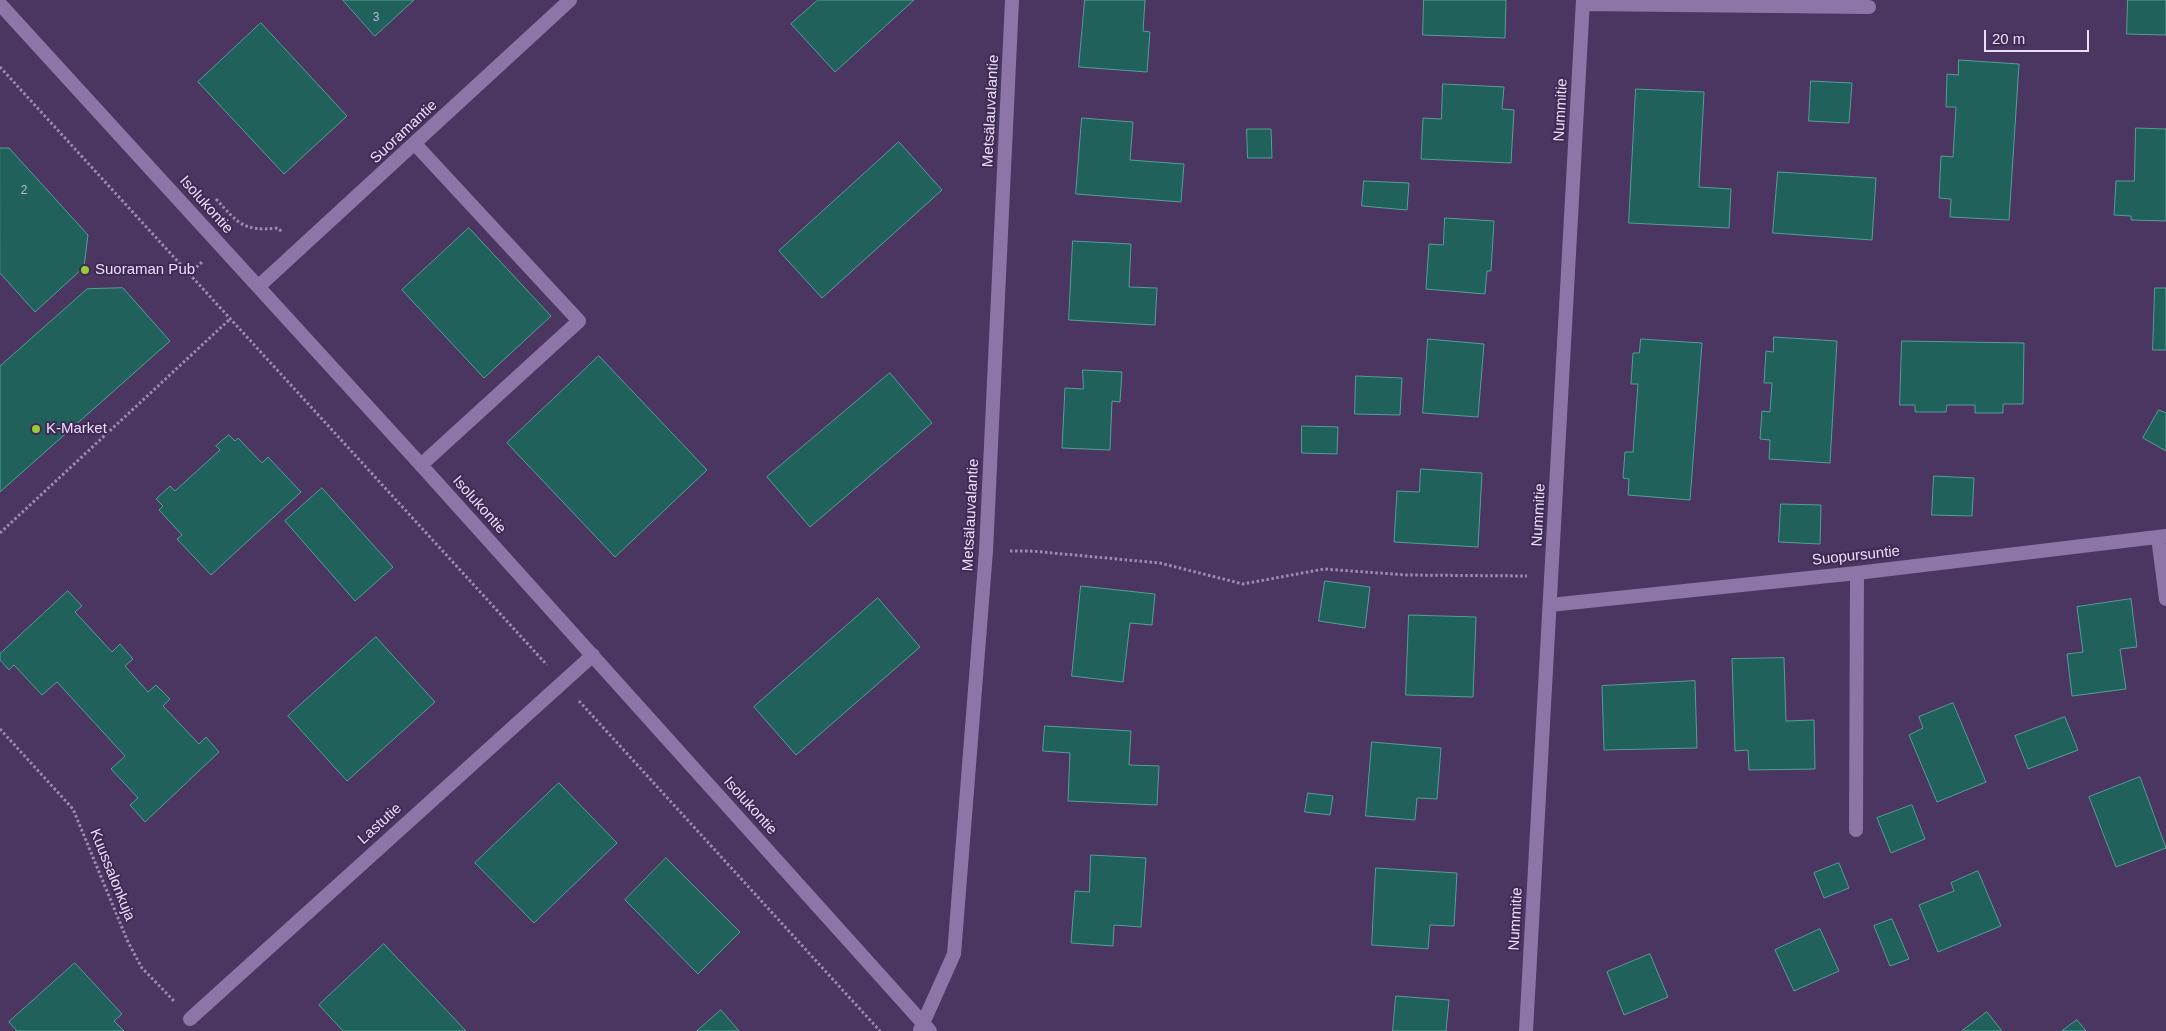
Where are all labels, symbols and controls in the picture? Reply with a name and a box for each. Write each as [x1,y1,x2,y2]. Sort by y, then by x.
house number: 3 [373,11,379,25]
scale bar [1986,20,2091,52]
text: 20 m [1992,30,2025,47]
street label: Metsälauvalantie [979,54,1003,168]
street label: Nummitie [1550,78,1572,142]
street label: Suoramantie [367,96,441,168]
street label: Isolukontie [175,172,237,238]
house number: 2 [21,184,27,198]
place label: Suoraman Pub [95,261,195,279]
marker: Suoraman Pub [79,264,91,276]
place label: K-Market [46,420,107,438]
marker: K-Market [30,423,42,435]
street label: Metsälauvalantie [959,458,983,572]
street label: Isolukontie [448,472,510,538]
street label: Nummitie [1528,483,1550,547]
street label: Suopursuntie [1811,542,1901,570]
street label: Isolukontie [719,773,781,839]
street label: Lastutie [354,800,406,848]
street label: Kuussalonkuja [85,826,139,924]
street label: Nummitie [1505,887,1527,951]

